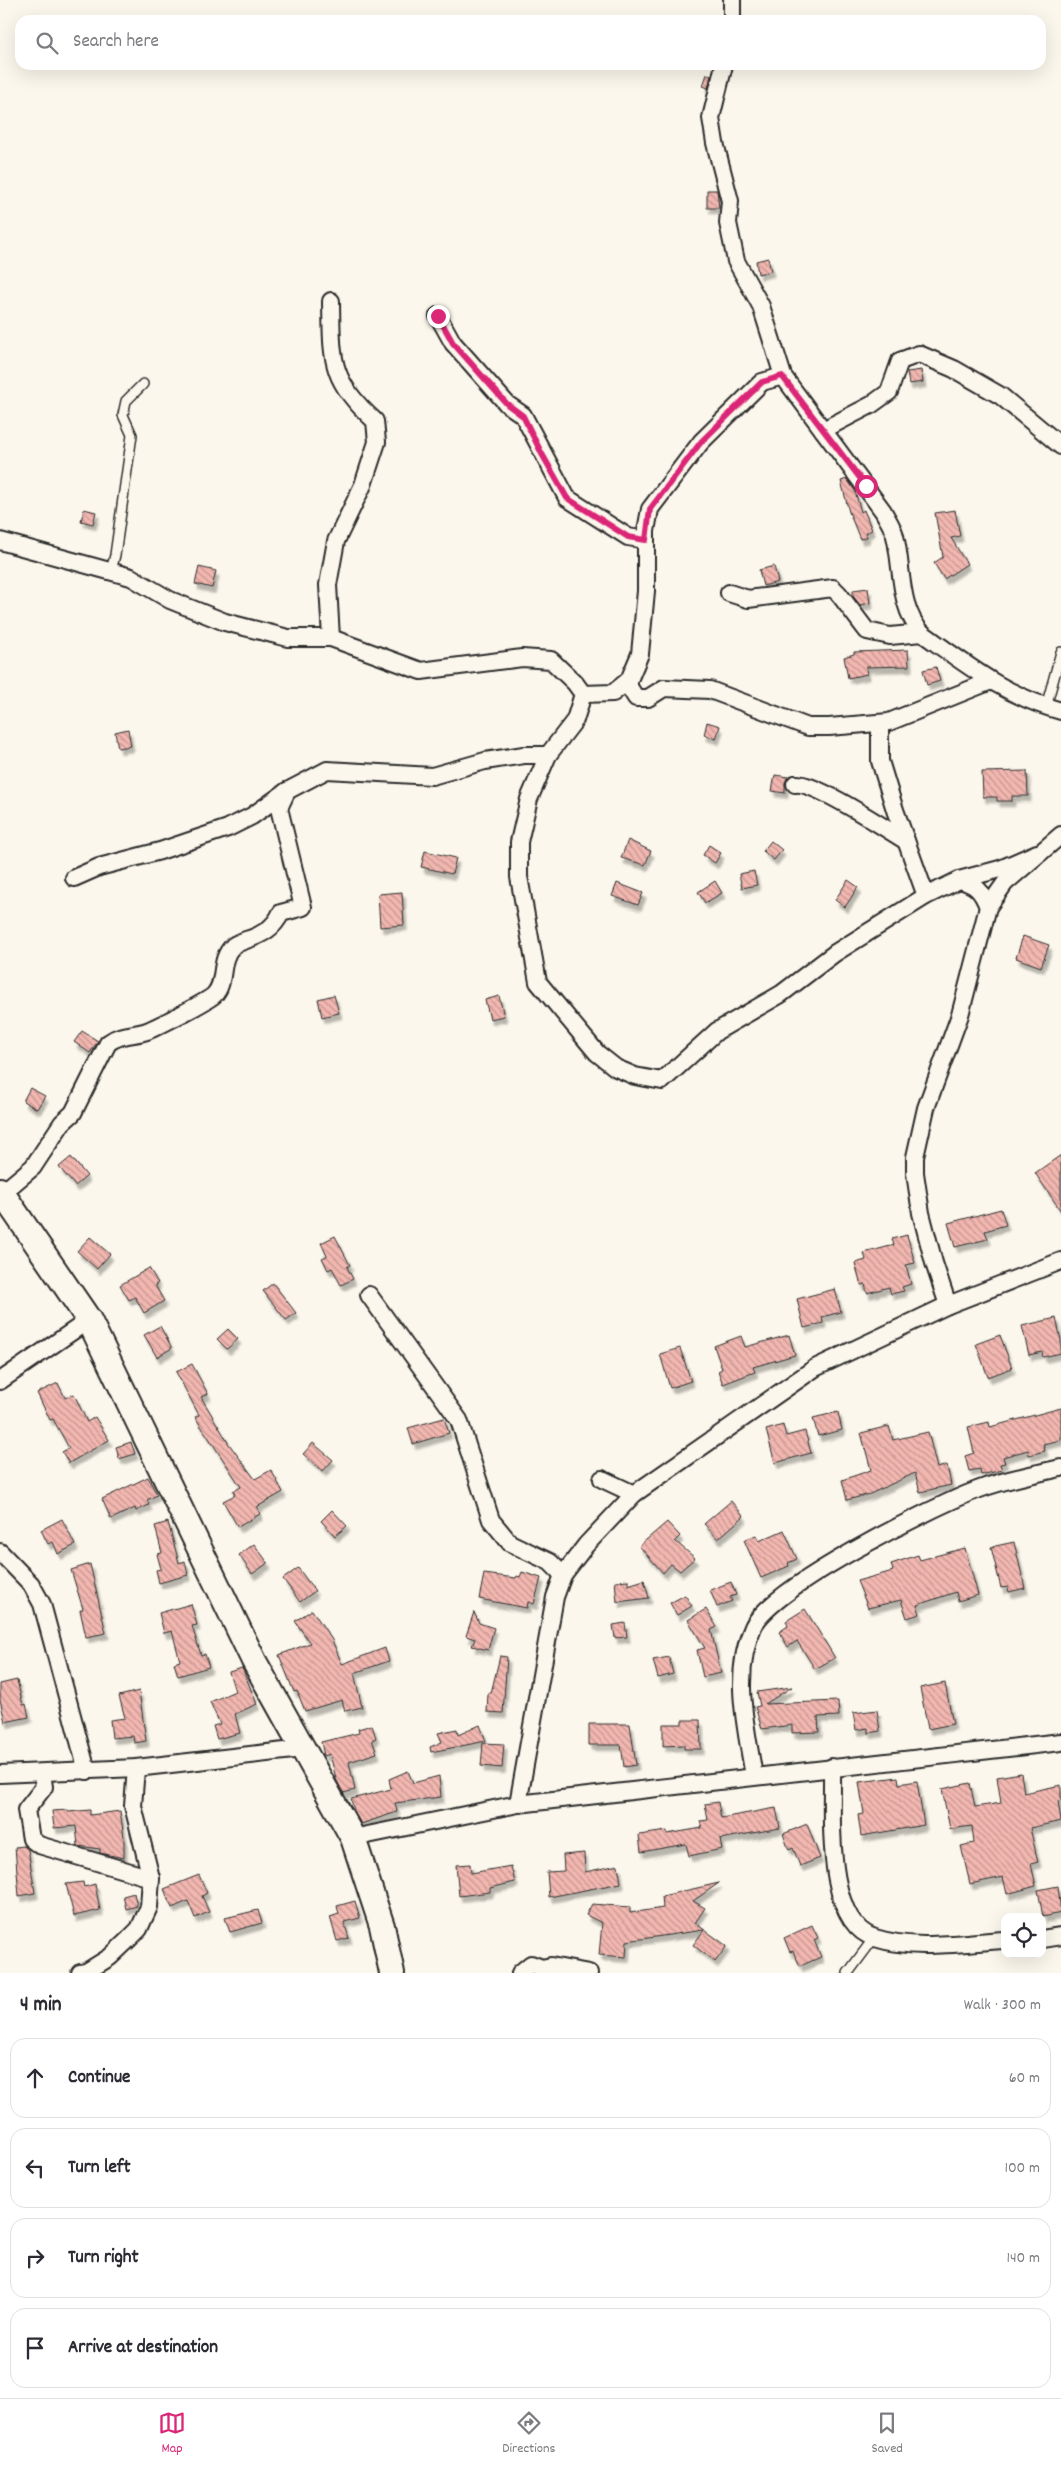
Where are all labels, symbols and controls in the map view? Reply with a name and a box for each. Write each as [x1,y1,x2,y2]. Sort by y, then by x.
search box [15,15,1046,70]
icon: search [33,29,61,57]
text: Search here [73,29,159,56]
route end [427,305,450,328]
route start [855,475,878,498]
map controls [1001,1913,1046,1958]
button: locate [1001,1913,1046,1958]
text: 4 min [20,1991,62,2021]
text: Walk · 300 m [964,1994,1041,2017]
icon: ahead [21,2064,49,2092]
text: Continue [68,2065,130,2092]
text: 60 m [1009,2067,1040,2090]
icon: left [21,2154,49,2182]
text: Turn left [68,2155,131,2182]
text: 100 m [1004,2157,1040,2180]
icon: right [21,2244,49,2272]
text: Turn right [68,2245,139,2272]
text: 140 m [1006,2247,1040,2270]
icon: arrive [21,2334,49,2362]
text: Arrive at destination [68,2335,218,2362]
tab: Map [158,2409,186,2459]
tab: Directions [502,2409,555,2459]
tab: Saved [872,2409,903,2459]

